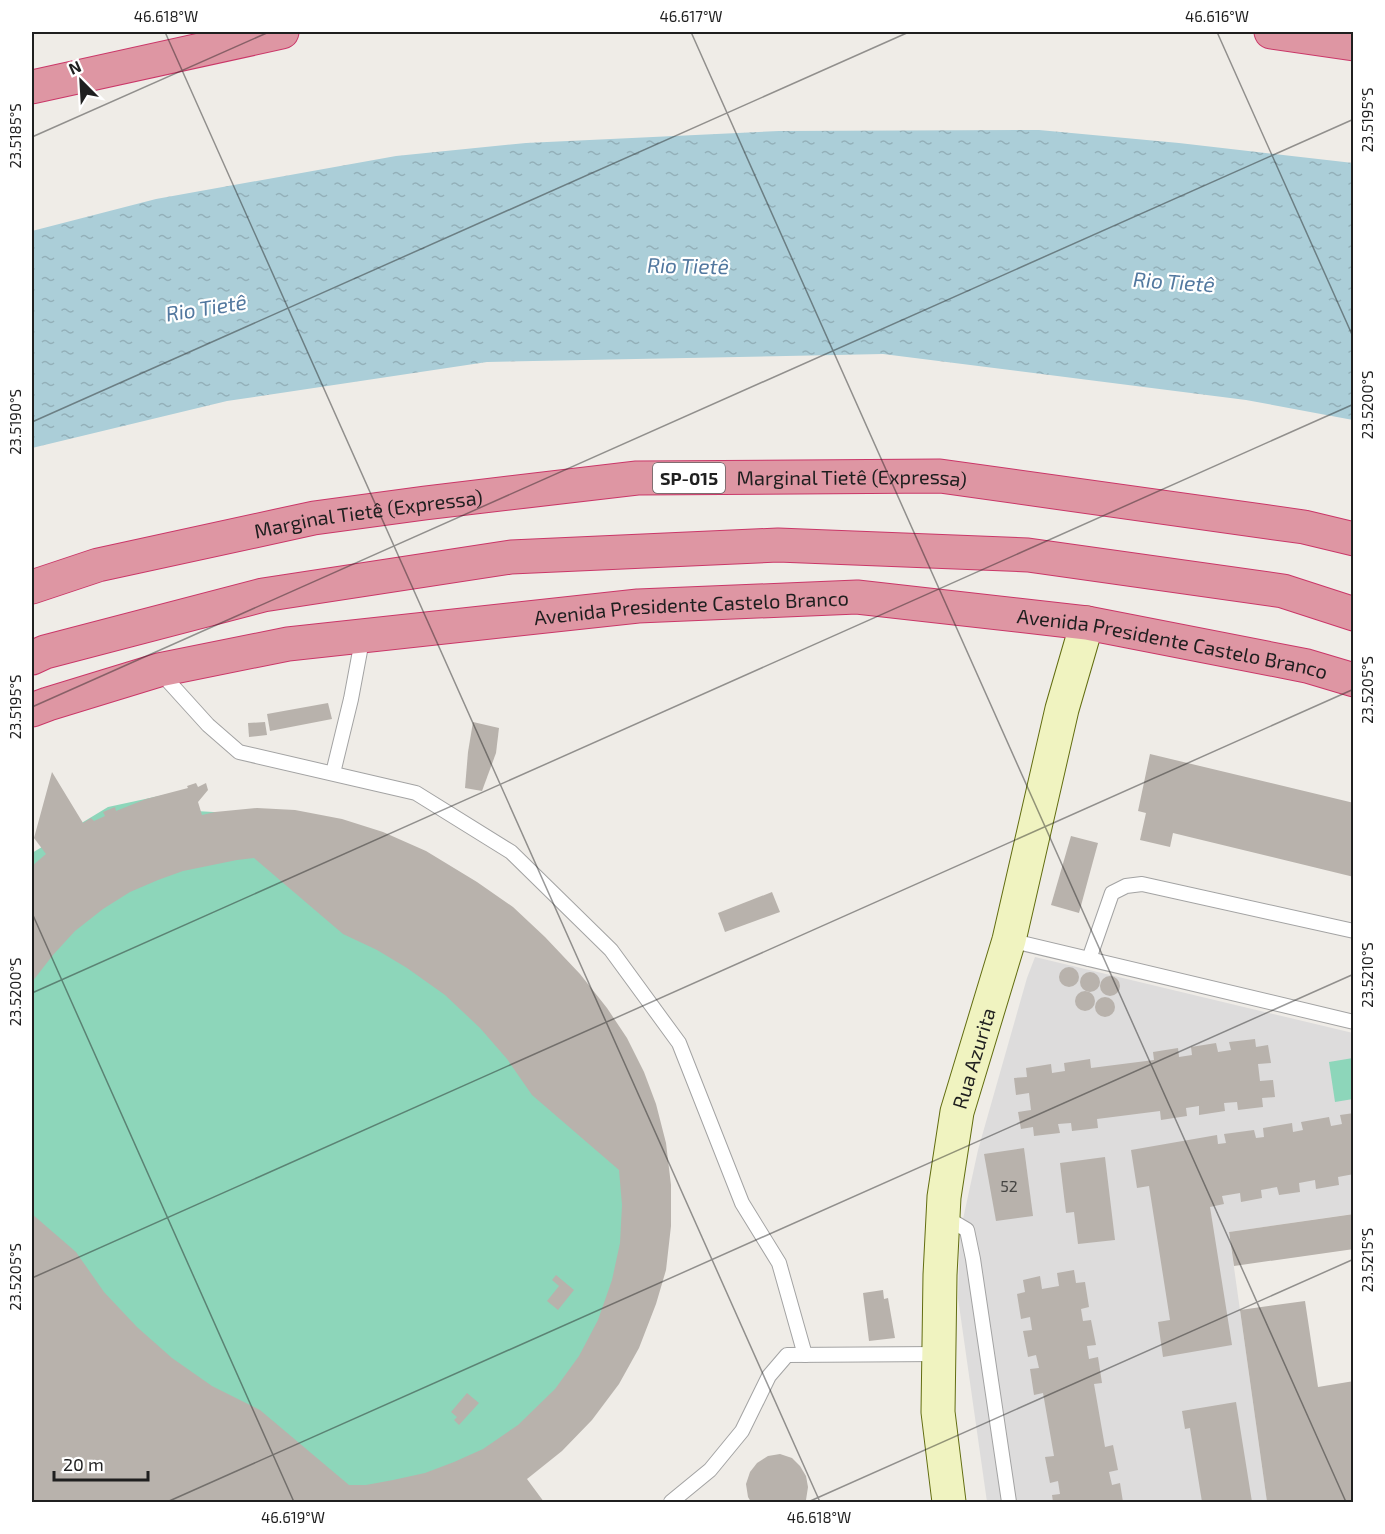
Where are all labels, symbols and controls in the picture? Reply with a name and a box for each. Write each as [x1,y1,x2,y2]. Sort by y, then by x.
text: 46.618°W [134,7,198,25]
text: 46.617°W [659,7,723,25]
text: 46.616°W [1185,7,1249,25]
north arrow [51,51,111,111]
text: N [66,56,84,78]
text: 23.5195°S [1358,88,1376,152]
text: 23.5185°S [6,103,24,169]
water label: Rio Tietê [647,252,729,278]
water label: Rio Tietê [1132,266,1216,296]
water label: Rio Tietê [164,288,248,326]
text: 23.5200°S [1358,371,1376,439]
text: 23.5190°S [6,389,24,455]
road number: SP-015 [653,463,725,493]
street label: Marginal Tietê (Expressa) [736,464,969,492]
street label: Marginal Tietê (Expressa) [252,484,484,543]
street label: Avenida Presidente Castelo Branco [533,585,849,629]
street label: Avenida Presidente Castelo Branco [1016,603,1331,684]
text: 23.5205°S [1358,656,1376,724]
text: 23.5195°S [6,675,24,739]
text: 23.5210°S [1358,942,1376,1008]
text: 23.5200°S [6,958,24,1026]
street label: Rua Azurita [947,1005,1000,1112]
house number: 52 [1000,1176,1018,1195]
text: 23.5215°S [1358,1228,1376,1292]
text: 23.5205°S [6,1243,24,1311]
scale bar [54,1444,148,1482]
text: 20 m [63,1453,104,1475]
text: 46.619°W [261,1508,325,1526]
text: 46.618°W [787,1508,851,1526]

